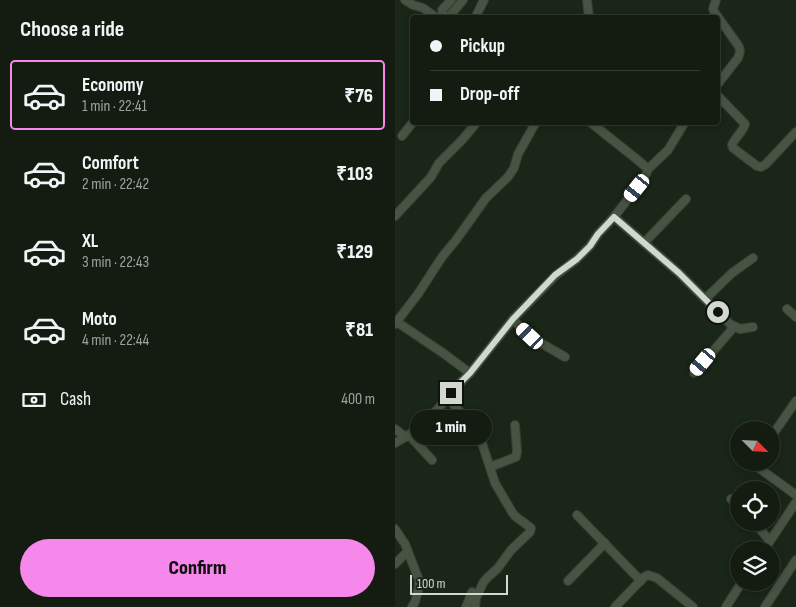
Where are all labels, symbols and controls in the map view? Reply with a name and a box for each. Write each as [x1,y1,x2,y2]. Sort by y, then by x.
text: Choose a ride [20,16,124,43]
text: Pickup [460,35,505,58]
icon: car [22,73,67,118]
text: Economy [82,74,144,97]
text: Drop-off [460,83,520,106]
text: ₹76 [344,85,373,108]
text: 1 min · 22:41 [82,97,147,116]
icon: car [22,151,67,196]
text: Comfort [82,152,139,175]
text: ₹103 [336,163,373,186]
car [621,172,652,204]
text: 2 min · 22:42 [82,175,149,194]
icon: car [22,229,67,274]
text: XL [82,230,98,253]
text: ₹129 [336,241,373,264]
text: 3 min · 22:43 [82,253,149,272]
route start [707,301,729,323]
icon: car [22,307,67,352]
text: Moto [82,308,117,331]
text: ₹81 [345,319,373,342]
car [513,320,546,352]
text: 4 min · 22:44 [82,331,149,350]
car [687,346,718,378]
route end [440,382,462,404]
icon: cash [20,386,48,414]
text: Cash [60,388,91,411]
text: 400 m [341,390,375,409]
callout: 1 min [410,410,492,446]
text: 1 min [436,418,466,437]
north arrow [730,421,780,471]
map controls [730,421,780,591]
button: locate [730,481,780,531]
button: Confirm [20,539,375,597]
button: layers [730,541,780,591]
scale bar [410,572,507,595]
text: 100 m [417,575,446,592]

